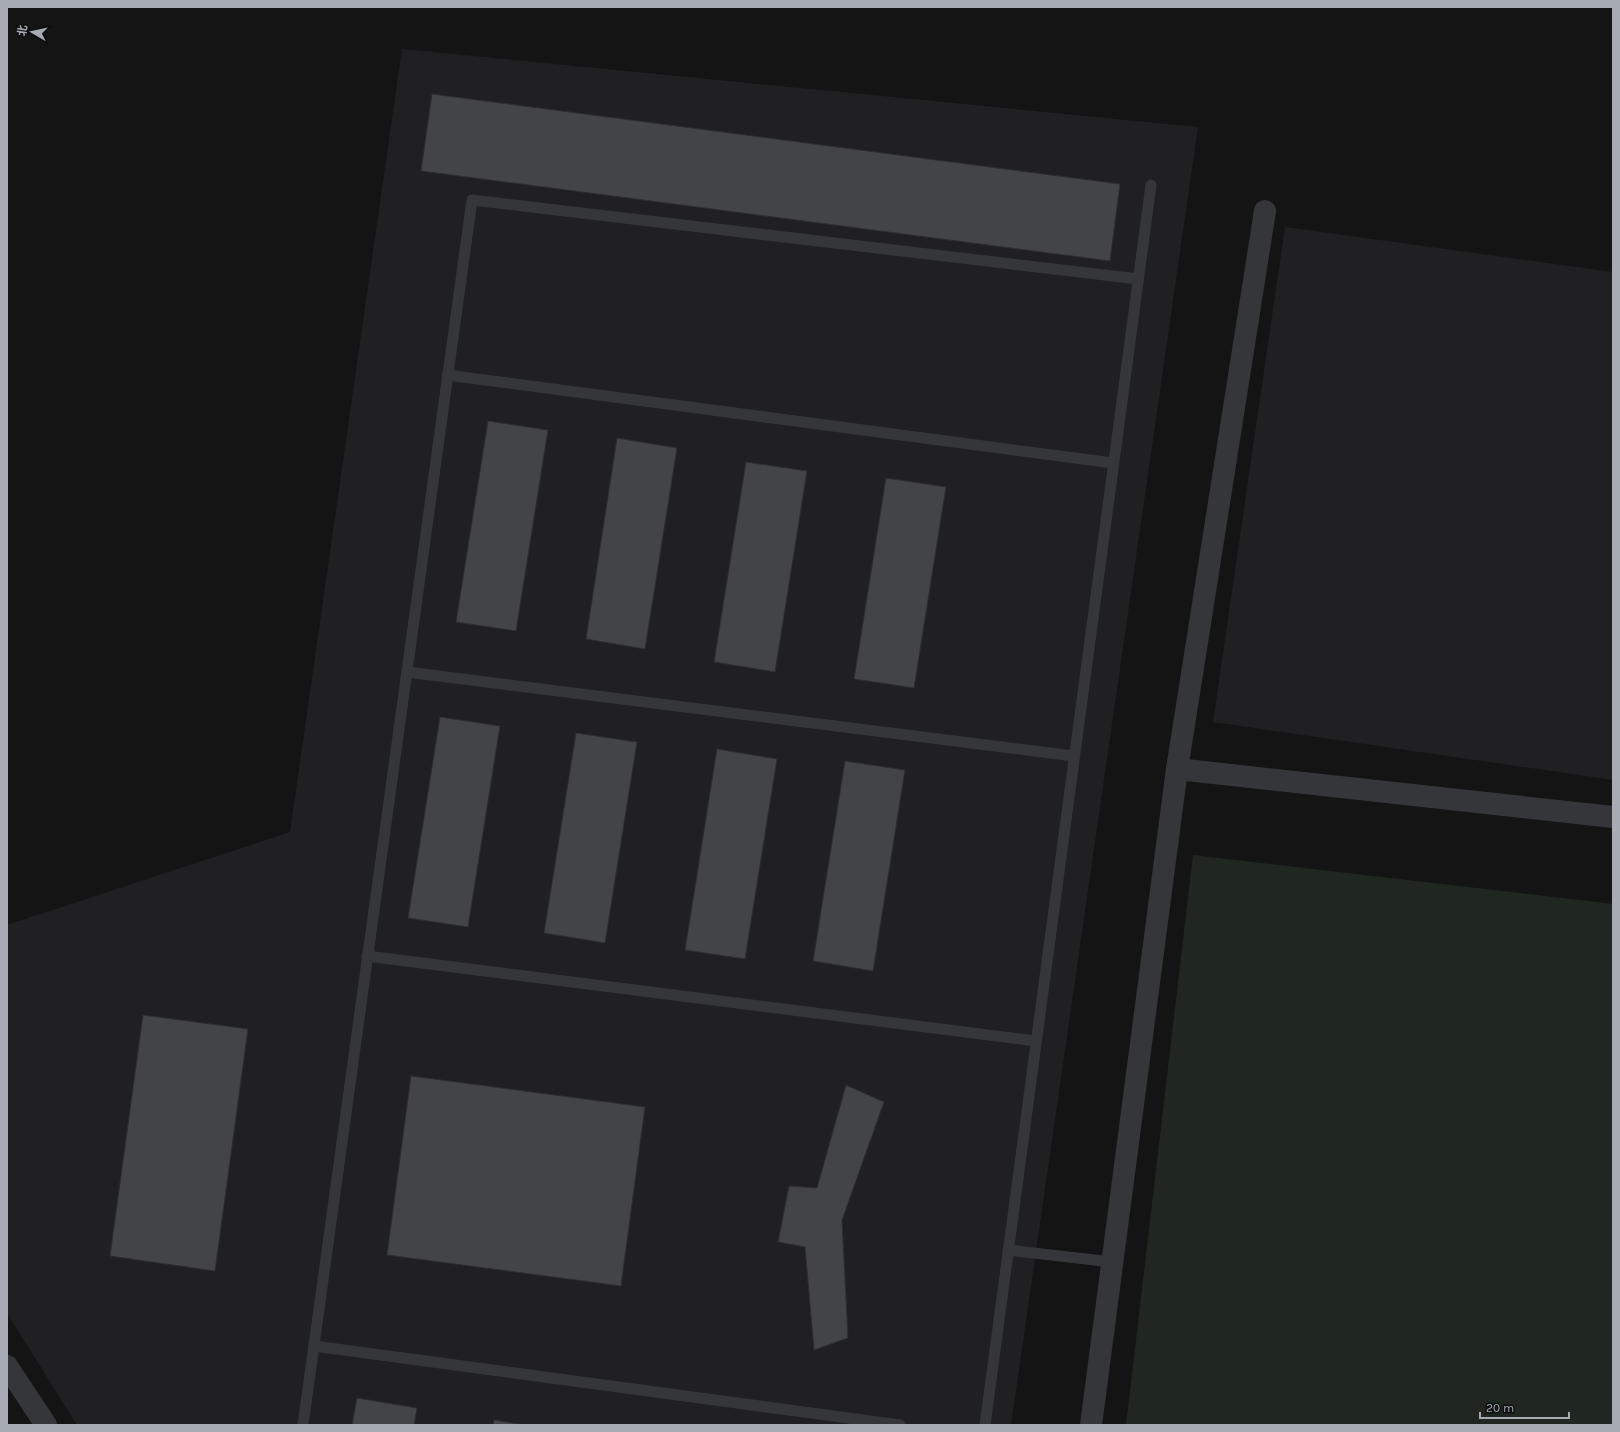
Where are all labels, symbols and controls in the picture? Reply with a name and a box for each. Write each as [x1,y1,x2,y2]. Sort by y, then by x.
north arrow [12,12,52,52]
text: 北 [15,24,30,37]
scale bar [1480,1394,1569,1420]
text: 20 m [1486,1401,1514,1415]

